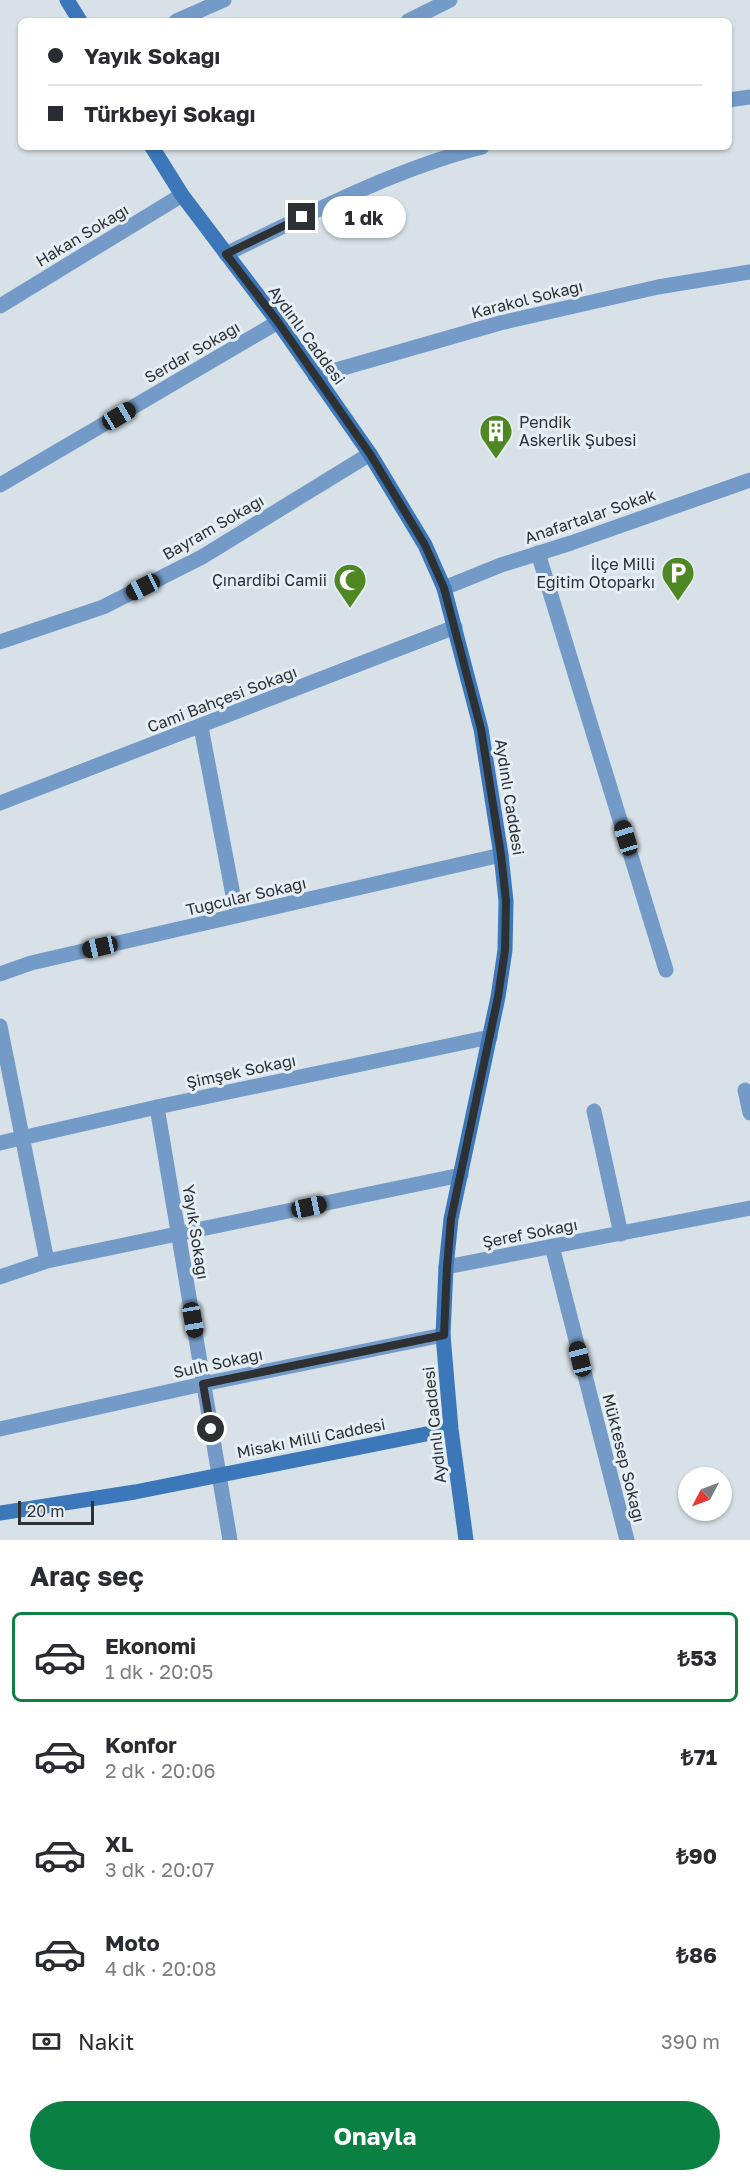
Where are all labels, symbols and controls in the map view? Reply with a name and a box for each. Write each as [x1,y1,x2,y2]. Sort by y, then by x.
text: Yayık Sokağı [84,42,220,69]
text: Türkbeyi Sokağı [84,100,255,127]
callout: 1 dk [323,196,407,238]
street label: Hakan Sokağı [32,199,132,271]
route end [288,203,315,230]
text: 1 dk [344,205,384,229]
street label: Karakol Sokağı [469,275,585,323]
street label: Aydınlı Caddesi [264,282,350,388]
street label: Serdar Sokağı [141,317,243,387]
car [99,399,139,433]
place label: Pendik Askerlik Şubesi [519,412,637,450]
building icon: Pendik Askerlik Şubesi [478,413,514,460]
street label: Anafartalar Sokak [522,484,658,548]
street label: Bayram Sokağı [159,490,267,564]
place label: İlçe Milli Eğitim Otoparkı [536,554,655,592]
parking icon: İlçe Milli Eğitim Otoparkı [660,555,696,602]
mosque icon: Çınardibi Camii [332,562,368,609]
place label: Çınardibi Camii [212,570,327,590]
car [123,571,163,603]
street label: Cami Bahçesi Sokağı [144,661,300,737]
street label: Aydınlı Caddesi [491,737,529,857]
car [612,818,640,858]
street label: Tuğcular Sokağı [184,872,308,920]
car [80,934,120,960]
street label: Şimşek Sokağı [184,1050,298,1092]
street label: Yayık Sokağı [179,1183,213,1281]
car [290,1194,328,1220]
street label: Şeref Sokağı [481,1214,579,1252]
car [181,1301,205,1339]
car [567,1339,593,1379]
street label: Sulh Sokağı [172,1344,264,1382]
street label: Aydınlı Caddesi [418,1366,450,1484]
street label: Müktesep Sokağı [598,1392,650,1524]
street label: Misakı Milli Caddesi [235,1414,387,1462]
route start [197,1415,224,1442]
north arrow [678,1467,732,1521]
map controls [678,1467,732,1521]
scale bar [18,1498,94,1526]
text: 20 m [27,1501,64,1521]
text: Araç seç [30,1560,144,1592]
icon: car [33,1630,87,1684]
text: Ekonomi [105,1632,196,1659]
text: ₺53 [678,1644,717,1671]
text: 1 dk · 20:05 [105,1659,213,1683]
icon: car [33,1729,87,1783]
text: Konfor [105,1731,177,1758]
text: ₺71 [681,1743,717,1770]
text: 2 dk · 20:06 [105,1758,216,1782]
icon: car [33,1828,87,1882]
text: XL [105,1830,133,1857]
text: ₺90 [676,1842,717,1869]
text: 3 dk · 20:07 [105,1857,214,1881]
icon: car [33,1927,87,1981]
text: Moto [105,1929,160,1956]
text: ₺86 [676,1941,717,1968]
text: 4 dk · 20:08 [105,1956,216,1980]
icon: cash [30,2025,63,2058]
text: Nakit [78,2028,134,2055]
text: 390 m [661,2029,720,2053]
button: Onayla [30,2101,720,2170]

